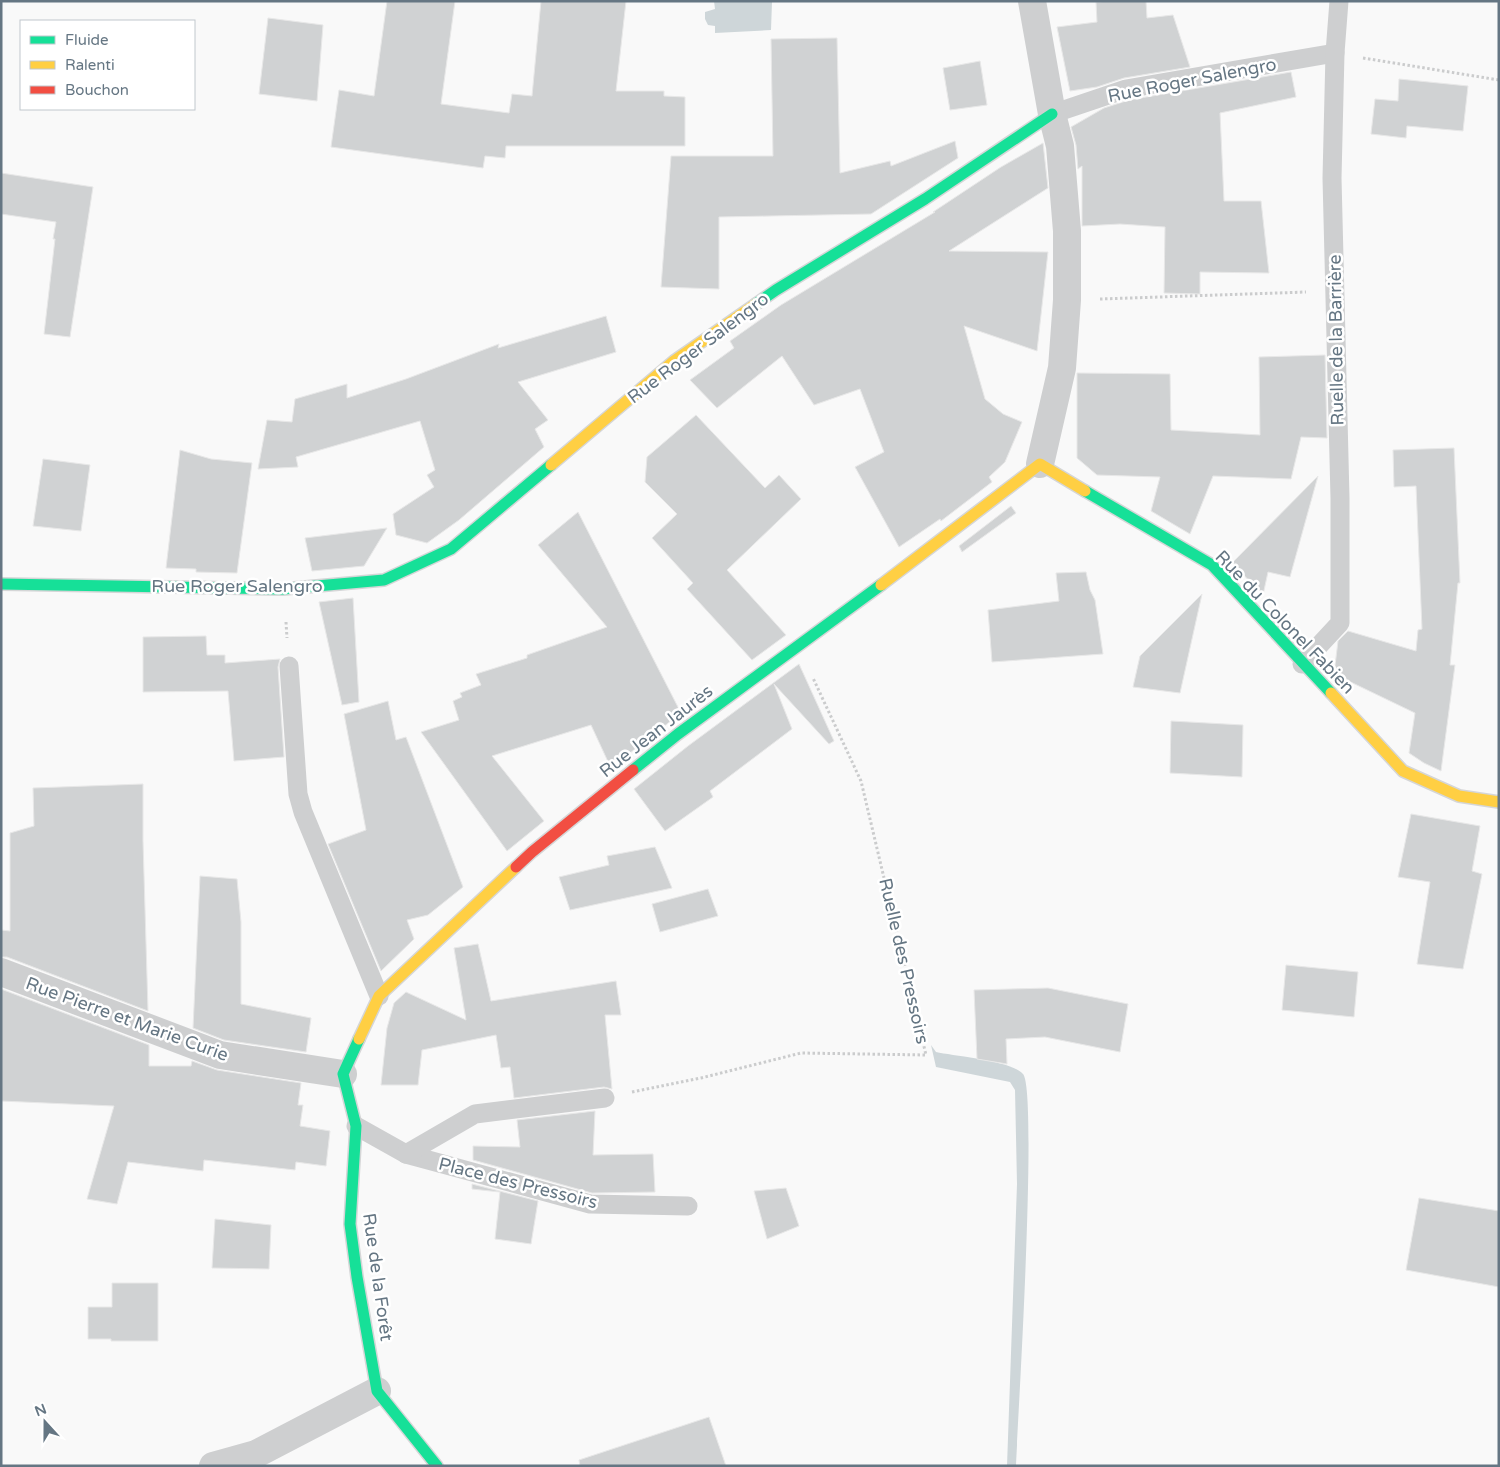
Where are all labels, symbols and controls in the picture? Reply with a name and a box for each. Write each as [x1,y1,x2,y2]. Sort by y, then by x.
legend [20,20,195,110]
text: Fluide [65,31,109,49]
street label: Rue Roger Salengro [1106,53,1278,107]
text: Ralenti [65,56,115,74]
text: Bouchon [65,81,129,99]
street label: Ruelle de la Barrière [1324,254,1348,426]
street label: Rue Roger Salengro [623,288,773,408]
street label: Rue du Colonel Fabien [1211,546,1359,698]
street label: Rue Roger Salengro [151,575,323,597]
street label: Rue Jean Jaurès [595,680,717,782]
street label: Ruelle des Pressoirs [874,876,934,1046]
street label: Rue Pierre et Marie Curie [23,972,231,1066]
street label: Place des Pressoirs [436,1153,600,1213]
street label: Rue de la Forêt [358,1212,398,1343]
north arrow [20,1397,70,1447]
text: N [32,1400,49,1420]

